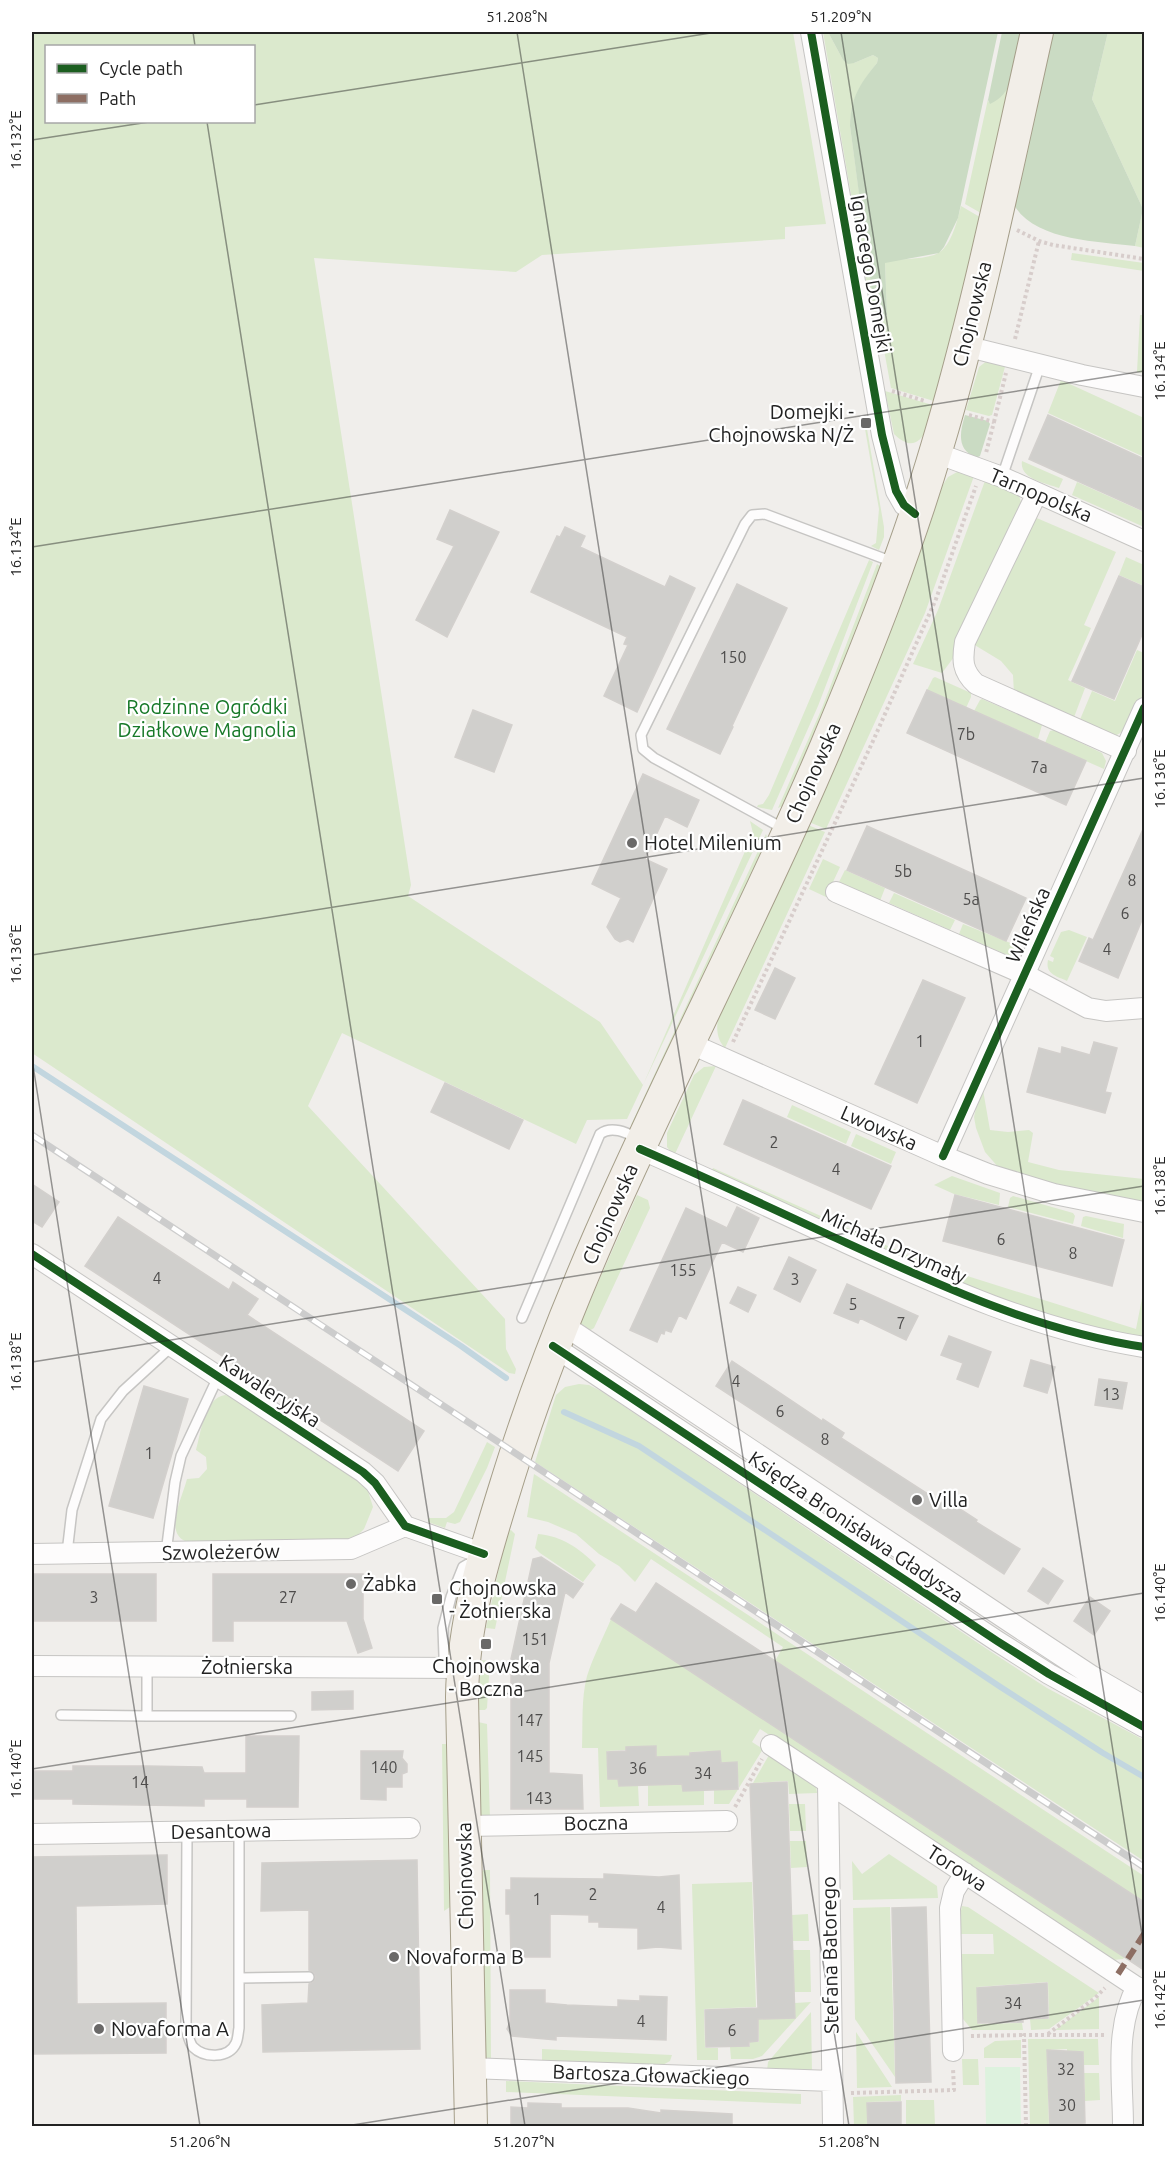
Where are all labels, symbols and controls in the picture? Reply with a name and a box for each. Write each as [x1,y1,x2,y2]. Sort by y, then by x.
text: 51.208°N [486,8,548,25]
text: 51.209°N [810,8,872,25]
legend [45,45,255,123]
text: Cycle path [99,58,183,78]
text: Path [99,88,136,108]
text: 16.132°E [7,110,24,170]
street label: Ignacego Domejki [846,193,897,355]
street label: Chojnowska [947,259,996,369]
text: 16.134°E [1151,341,1168,401]
place label: Domejki - Chojnowska N/Ż [708,400,854,446]
marker: Domejki - Chojnowska N/Ż [859,416,873,430]
street label: Tarnopolska [987,463,1096,526]
text: 16.134°E [7,517,24,577]
house number: 150 [719,648,747,666]
park label: Rodzinne Ogródki Działkowe Magnolia [118,695,296,741]
street label: Chojnowska [780,719,845,827]
house number: 7b [957,725,975,743]
text: 16.136°E [1151,749,1168,809]
house number: 7a [1030,758,1048,776]
place label: Hotel Milenium [644,831,782,854]
marker: Hotel Milenium [625,836,639,850]
house number: 5b [894,862,912,880]
house number: 8 [1127,871,1137,889]
street label: Wileńska [1001,883,1054,966]
house number: 5a [962,890,980,908]
house number: 6 [1120,904,1130,922]
text: 16.136°E [7,924,24,984]
house number: 4 [1102,940,1112,958]
house number: 1 [915,1032,925,1050]
street label: Lwowska [837,1100,921,1155]
house number: 2 [769,1133,779,1151]
text: 16.138°E [1151,1156,1168,1216]
street label: Chojnowska [577,1160,642,1268]
house number: 4 [831,1160,841,1178]
street label: Michała Drzymały [818,1203,971,1288]
house number: 6 [996,1230,1006,1248]
house number: 8 [1068,1244,1078,1262]
house number: 155 [669,1261,697,1279]
house number: 4 [152,1269,162,1287]
house number: 3 [790,1270,800,1288]
house number: 5 [848,1295,858,1313]
house number: 7 [896,1314,906,1332]
text: 16.138°E [7,1332,24,1392]
street label: Kawaleryjska [215,1349,325,1432]
house number: 4 [731,1372,741,1390]
house number: 13 [1102,1385,1120,1403]
house number: 6 [775,1402,785,1420]
house number: 8 [820,1430,830,1448]
house number: 1 [144,1444,154,1462]
street label: Księdza Bronisława Gładysza [745,1446,968,1607]
place label: Villa [929,1488,968,1511]
marker: Villa [910,1493,924,1507]
street label: Szwoleżerów [162,1539,281,1564]
text: 16.140°E [1151,1563,1168,1623]
place label: Żabka [363,1572,417,1595]
place label: Chojnowska - Żołnierska [449,1576,557,1622]
marker: Żabka [344,1577,358,1591]
house number: 3 [89,1588,99,1606]
house number: 27 [279,1588,297,1606]
marker: Chojnowska - Żołnierska [430,1592,444,1606]
house number: 151 [521,1630,549,1648]
marker: Chojnowska - Boczna [479,1637,493,1651]
place label: Chojnowska - Boczna [432,1654,540,1700]
street label: Żołnierska [201,1655,293,1678]
house number: 147 [516,1711,544,1729]
text: 16.140°E [7,1739,24,1799]
house number: 145 [516,1747,544,1765]
house number: 140 [370,1758,398,1776]
house number: 36 [629,1759,647,1777]
house number: 34 [694,1764,712,1782]
house number: 14 [131,1773,149,1791]
house number: 143 [525,1789,553,1807]
street label: Boczna [563,1810,628,1835]
street label: Desantowa [170,1818,272,1843]
street label: Chojnowska [452,1822,477,1930]
street label: Torowa [923,1840,992,1895]
street label: Stefana Batorego [817,1876,842,2034]
house number: 2 [588,1885,598,1903]
house number: 1 [532,1890,542,1908]
house number: 4 [656,1898,666,1916]
place label: Novaforma B [406,1945,524,1968]
marker: Novaforma B [387,1950,401,1964]
text: 16.142°E [1151,1970,1168,2030]
house number: 34 [1004,1994,1022,2012]
house number: 4 [636,2012,646,2030]
place label: Novaforma A [111,2017,229,2040]
house number: 6 [727,2021,737,2039]
marker: Novaforma A [92,2022,106,2036]
street label: Bartosza Głowackiego [552,2060,750,2089]
house number: 32 [1057,2060,1075,2078]
house number: 30 [1058,2096,1076,2114]
text: 51.206°N [169,2133,231,2150]
text: 51.207°N [493,2133,555,2150]
text: 51.208°N [818,2133,880,2150]

